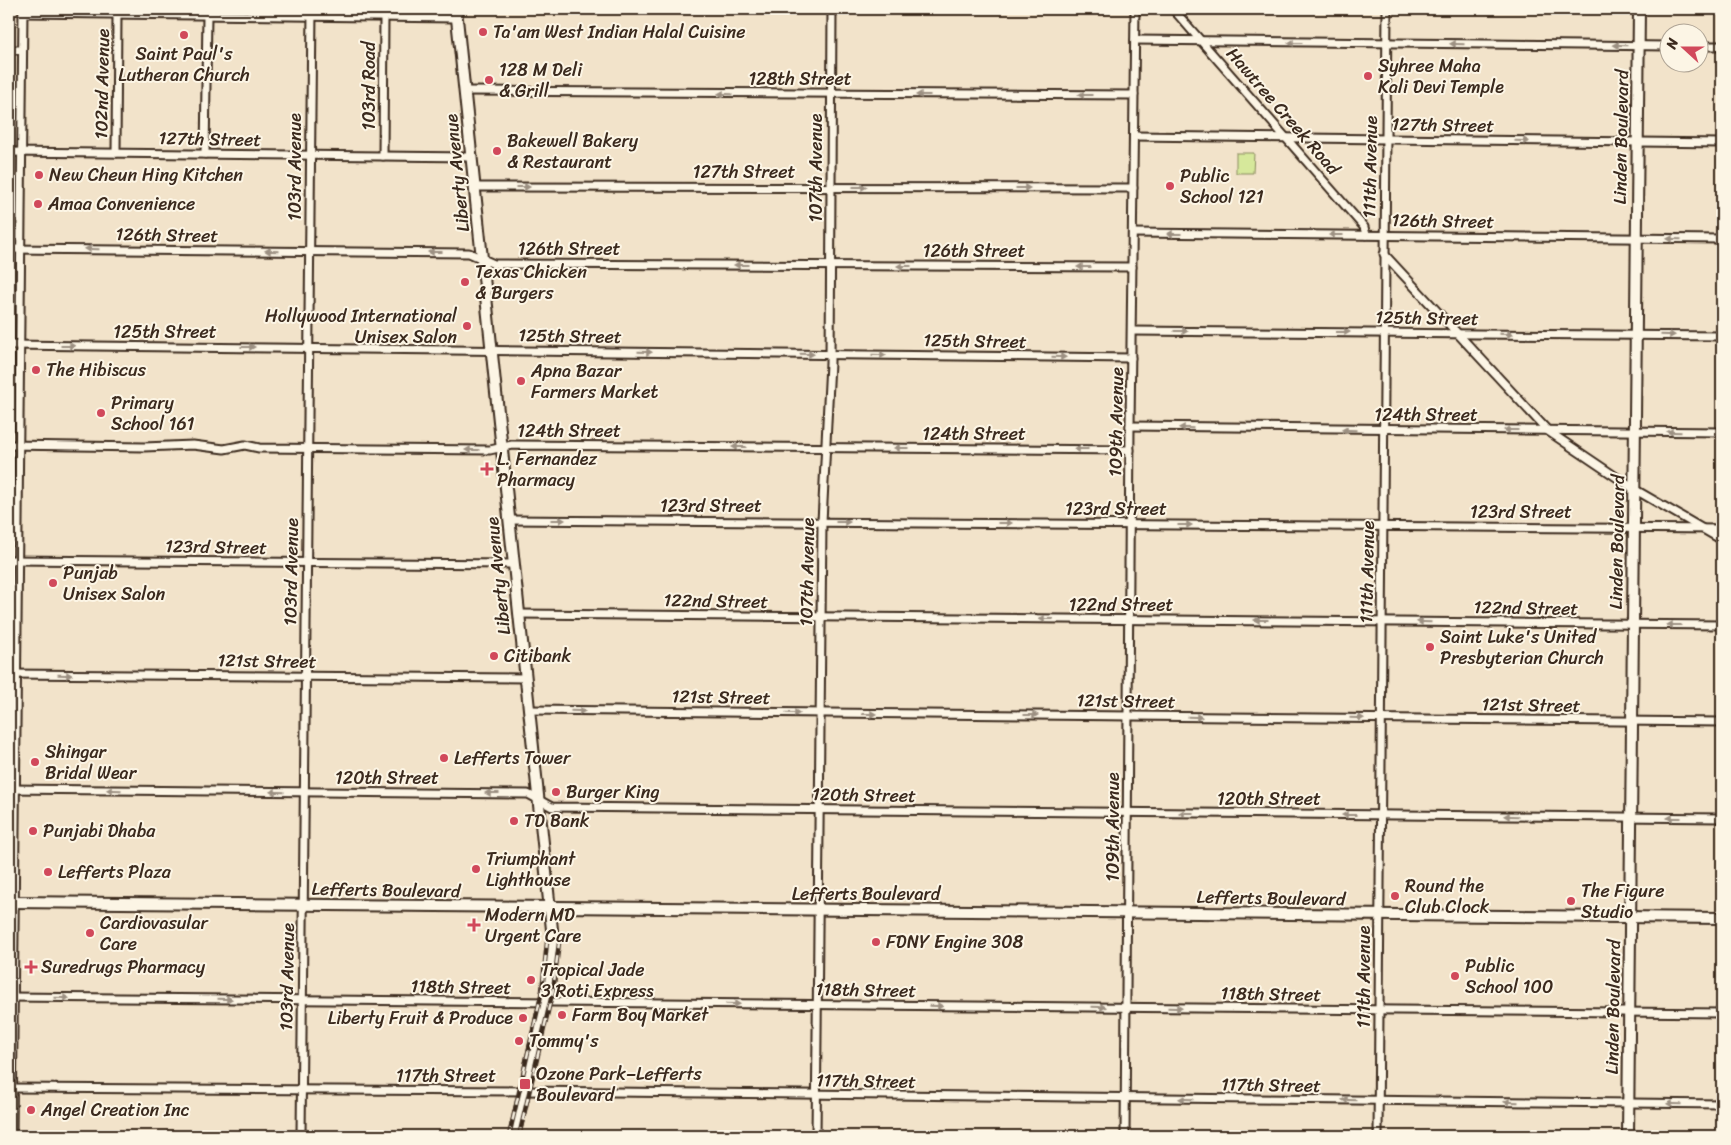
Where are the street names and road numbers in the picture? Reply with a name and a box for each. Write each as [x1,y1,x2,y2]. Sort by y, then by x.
street label: 102nd Avenue [85,28,119,140]
street label: Hawtree Creek Road [1218,39,1349,184]
street label: 103rd Road [353,40,385,131]
street label: 128th Street [748,63,852,95]
street label: Linden Boulevard [1604,68,1638,205]
street label: 127th Street [1391,108,1495,142]
street label: Liberty Avenue [435,112,479,234]
street label: 103rd Avenue [279,113,311,221]
street label: 107th Avenue [800,113,832,222]
street label: 111th Avenue [1353,115,1387,219]
street label: 127th Street [158,122,262,156]
street label: 127th Street [693,156,795,188]
street label: 126th Street [1391,204,1495,238]
street label: 126th Street [115,218,219,252]
street label: 126th Street [518,233,620,265]
street label: 126th Street [923,235,1025,267]
street label: 125th Street [1375,301,1479,335]
street label: 125th Street [113,316,217,348]
street label: 125th Street [518,319,622,353]
street label: 125th Street [923,324,1027,358]
street label: 109th Avenue [1099,367,1133,477]
street label: 124th Street [1374,399,1478,431]
street label: 124th Street [517,415,621,447]
street label: 124th Street [922,418,1026,450]
street label: Linden Boulevard [1600,473,1634,610]
street label: 123rd Street [660,490,762,522]
street label: 123rd Street [1065,493,1167,525]
street label: 123rd Street [1470,496,1572,528]
street label: Liberty Avenue [476,515,520,637]
street label: 103rd Avenue [274,517,308,626]
street label: 107th Avenue [790,517,824,627]
street label: 111th Avenue [1350,520,1384,624]
street label: 123rd Street [165,530,267,564]
street label: 122nd Street [663,584,769,618]
street label: 122nd Street [1069,589,1173,621]
street label: 122nd Street [1473,591,1579,625]
street label: 121st Street [217,644,317,678]
street label: 121st Street [671,680,771,714]
street label: 121st Street [1076,684,1176,718]
street label: 121st Street [1481,688,1581,722]
street label: 120th Street [335,762,439,794]
street label: 109th Avenue [1097,772,1129,882]
street label: 120th Street [812,778,916,812]
street label: 120th Street [1217,783,1321,815]
street label: Lefferts Boulevard [311,873,462,907]
street label: Lefferts Boulevard [792,878,942,910]
street label: Lefferts Boulevard [1196,881,1347,915]
street label: 103rd Avenue [270,922,304,1031]
street label: 111th Avenue [1348,925,1380,1028]
street label: Linden Boulevard [1596,938,1630,1075]
street label: 118th Street [410,970,512,1004]
street label: 118th Street [815,973,917,1007]
street label: 118th Street [1220,977,1322,1011]
street label: 117th Street [396,1060,496,1092]
street label: 117th Street [816,1064,916,1098]
street label: 117th Street [1221,1068,1321,1102]

